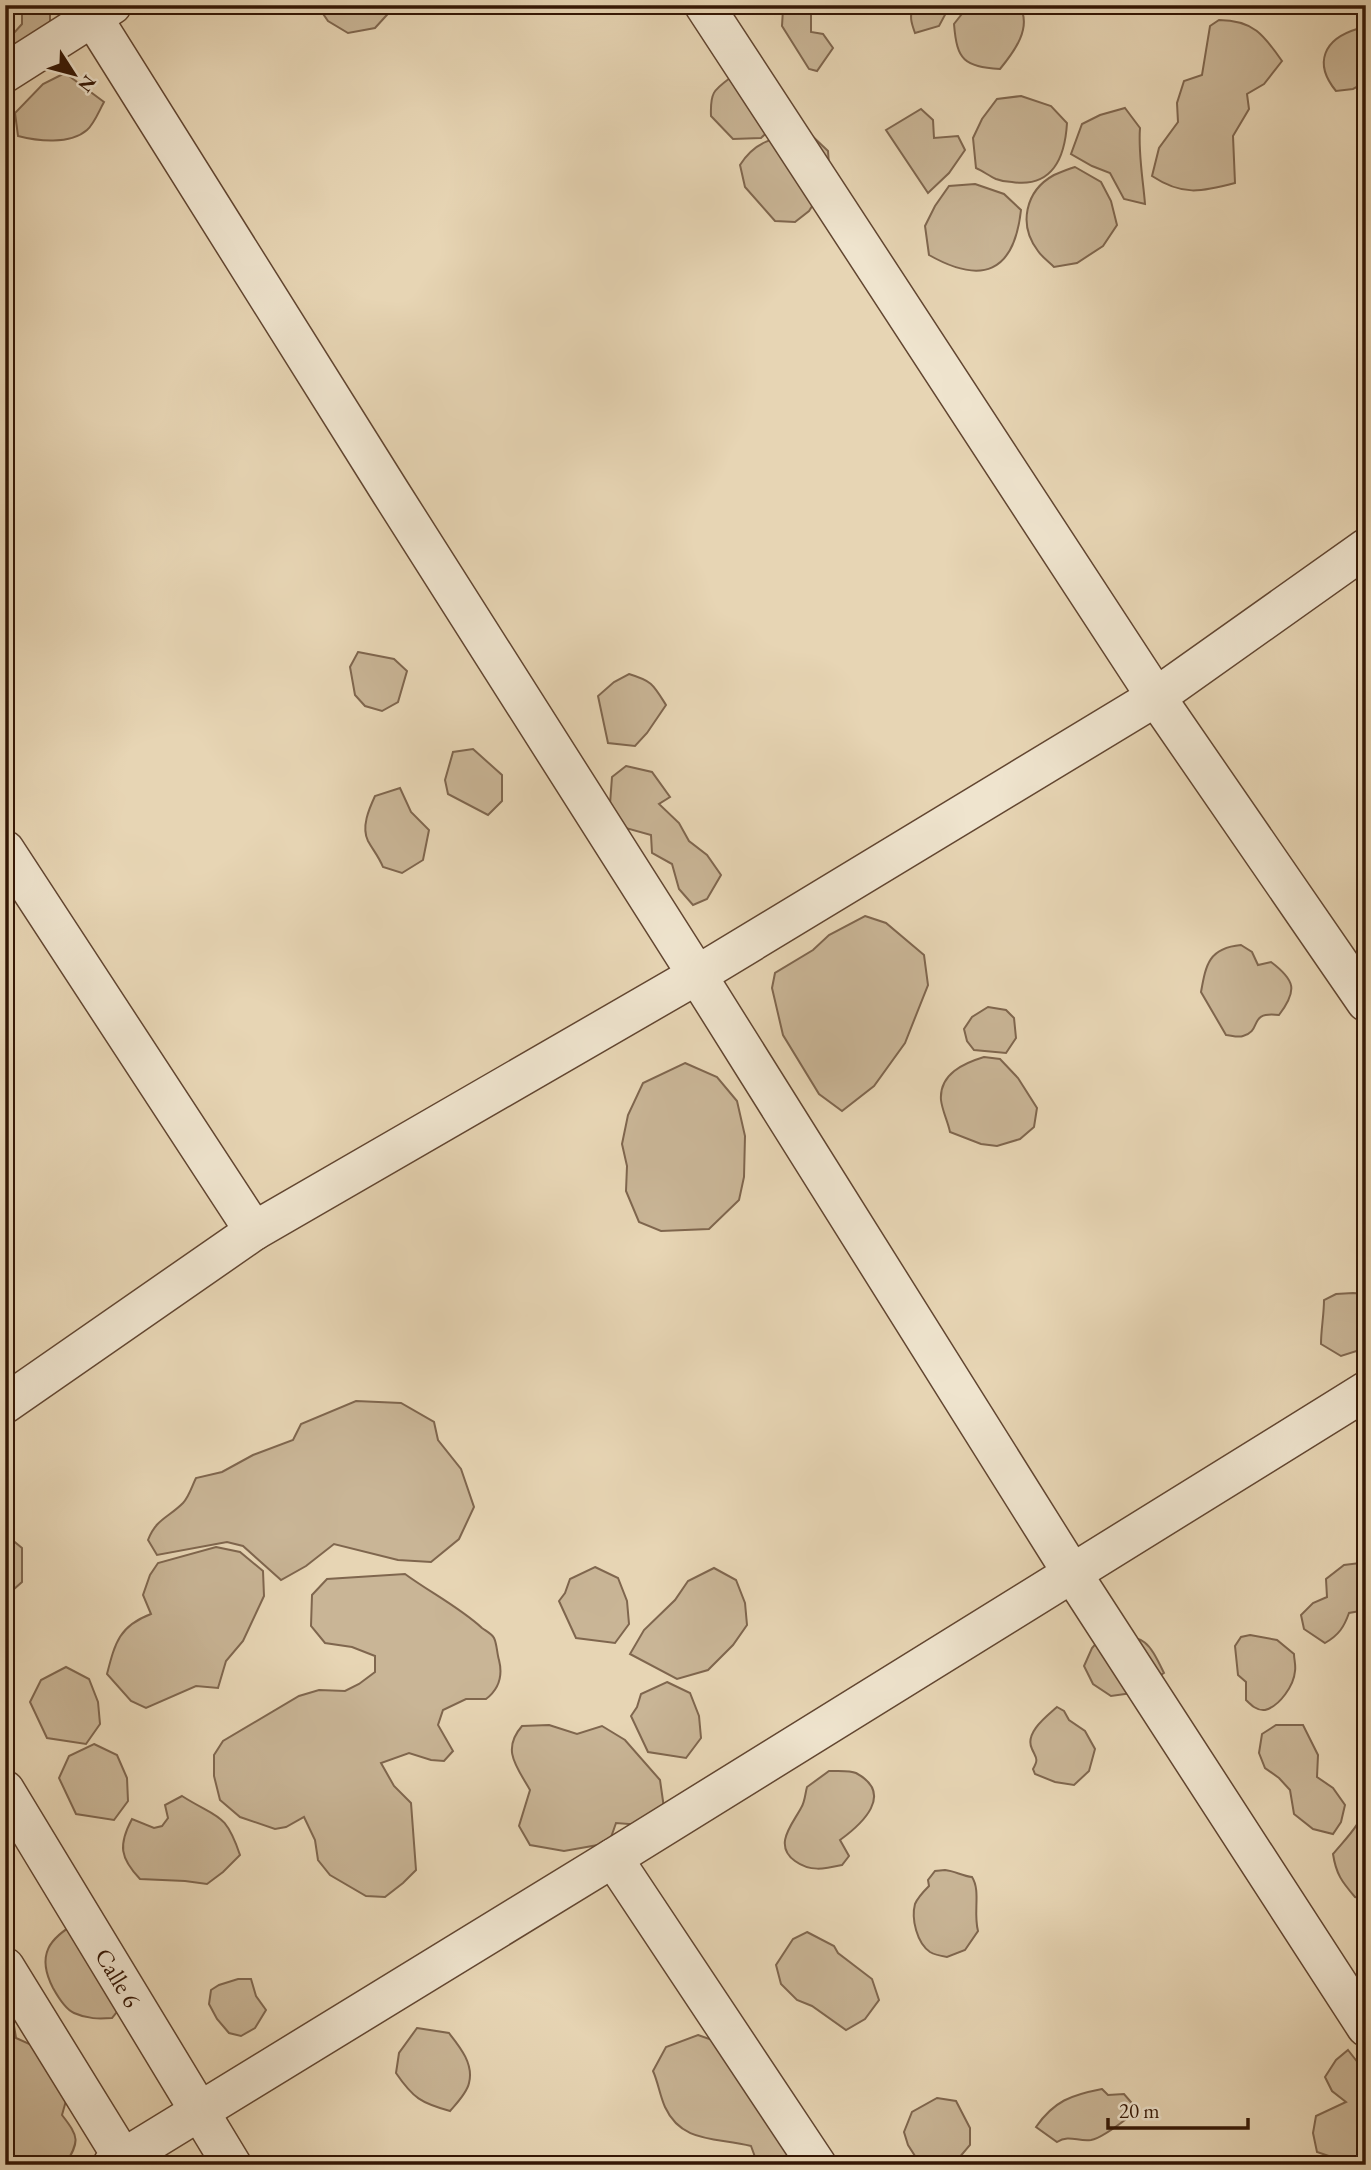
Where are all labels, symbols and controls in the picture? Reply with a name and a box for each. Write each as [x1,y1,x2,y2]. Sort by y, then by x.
north arrow [38,38,108,108]
text: N [72,70,102,98]
street label: Calle 6 [89,1942,148,2013]
scale bar [1108,2086,1248,2130]
text: 20 m [1119,2097,1160,2124]

